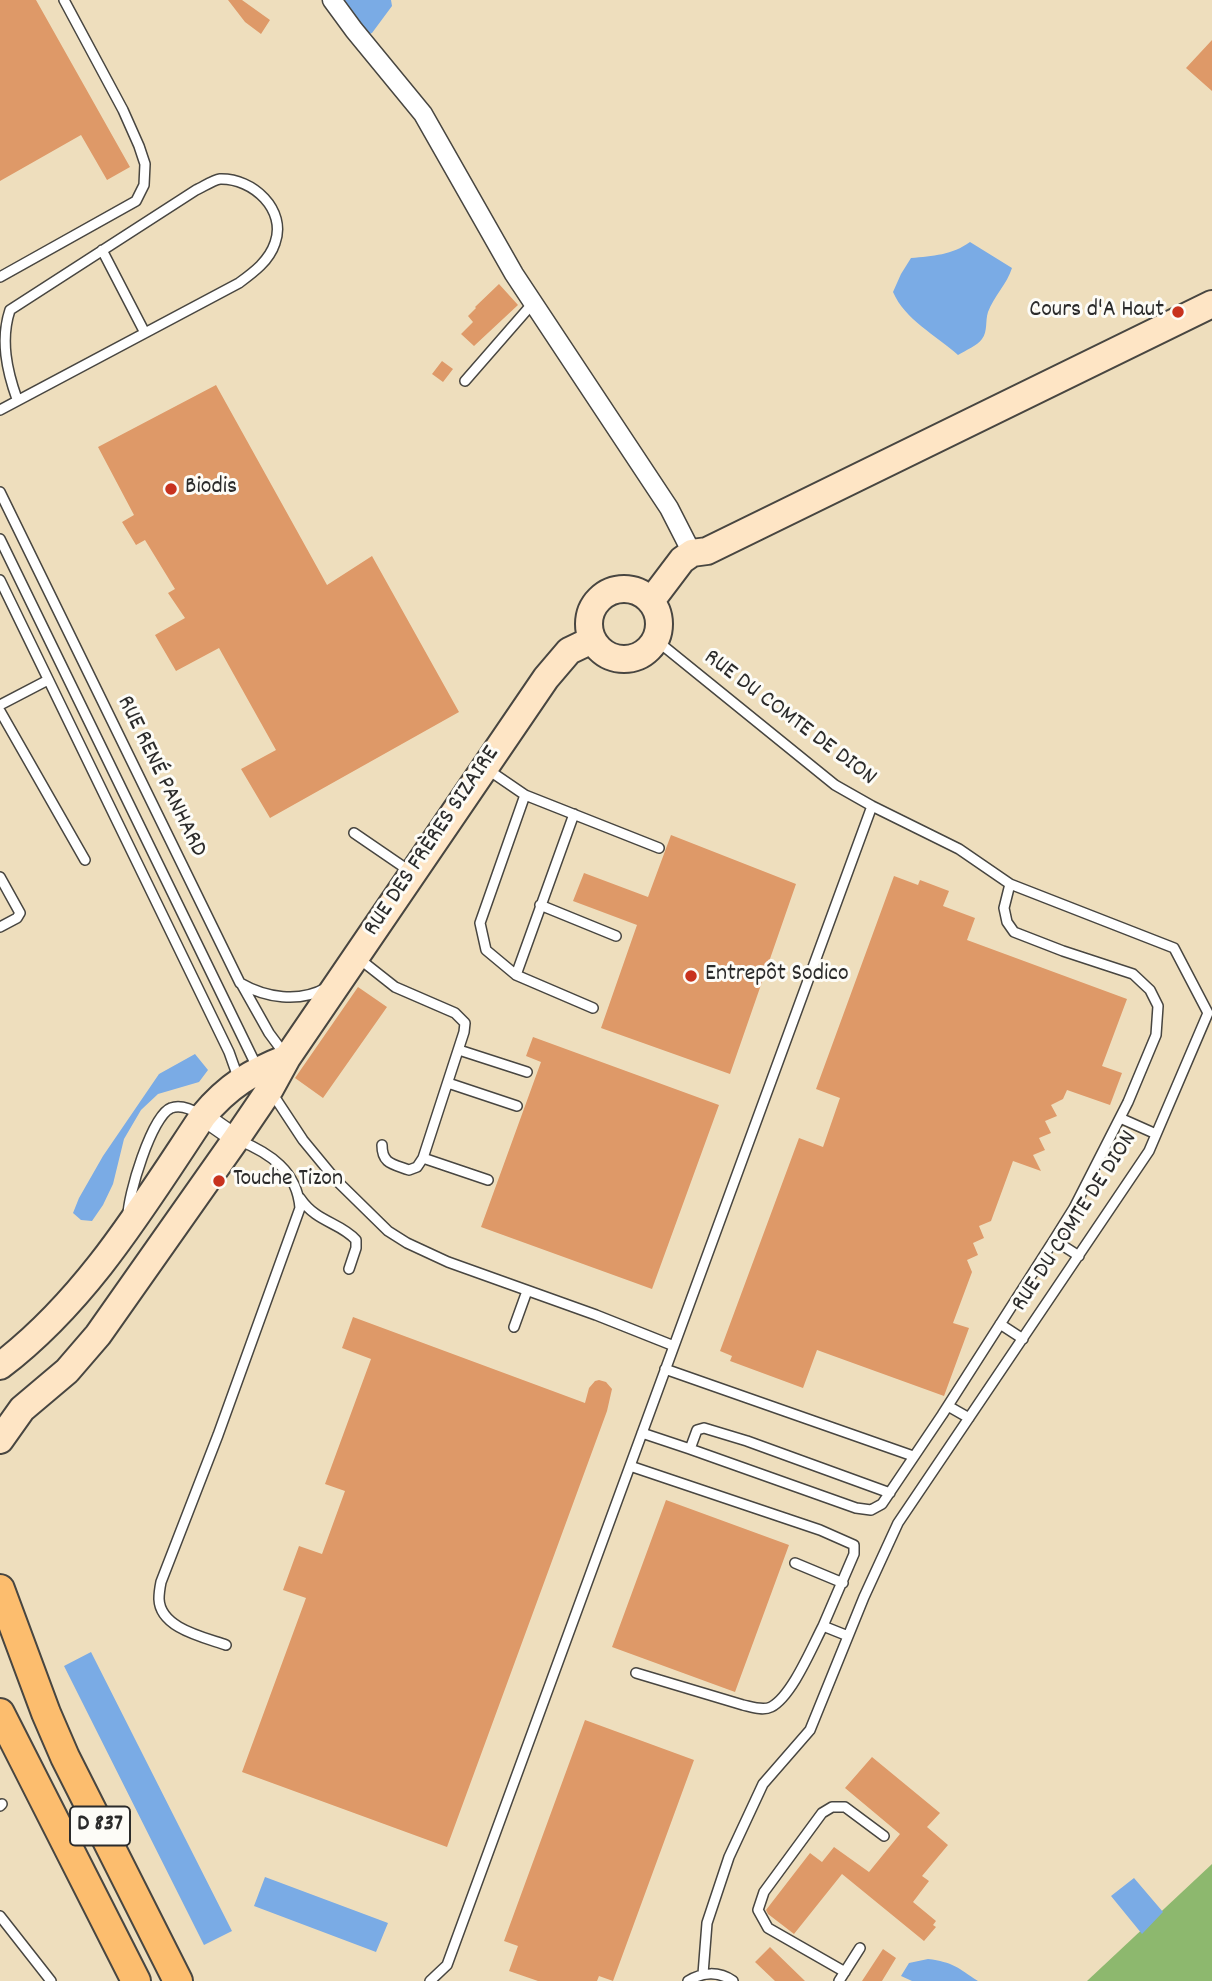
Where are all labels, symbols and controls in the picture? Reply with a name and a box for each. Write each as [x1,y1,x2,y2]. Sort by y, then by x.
place label: Cours d'A Haut [1029,298,1164,326]
marker: Cours d'A Haut [1170,304,1186,320]
place label: Biodis [185,475,237,503]
marker: Biodis [163,481,179,497]
street label: RUE DU COMTE DE DION [697,645,881,793]
street label: RUE RENÉ PANHARD [109,692,211,862]
street label: RUE DES FRÈRES SIZAIRE [359,742,507,942]
place label: Entrepôt Sodico [705,962,849,990]
marker: Entrepôt Sodico [683,968,699,984]
street label: RUE DU COMTE DE DION [1007,1127,1145,1317]
place label: Touche Tizon [233,1167,343,1195]
marker: Touche Tizon [211,1173,227,1189]
road number: D 837 [70,1806,130,1845]

